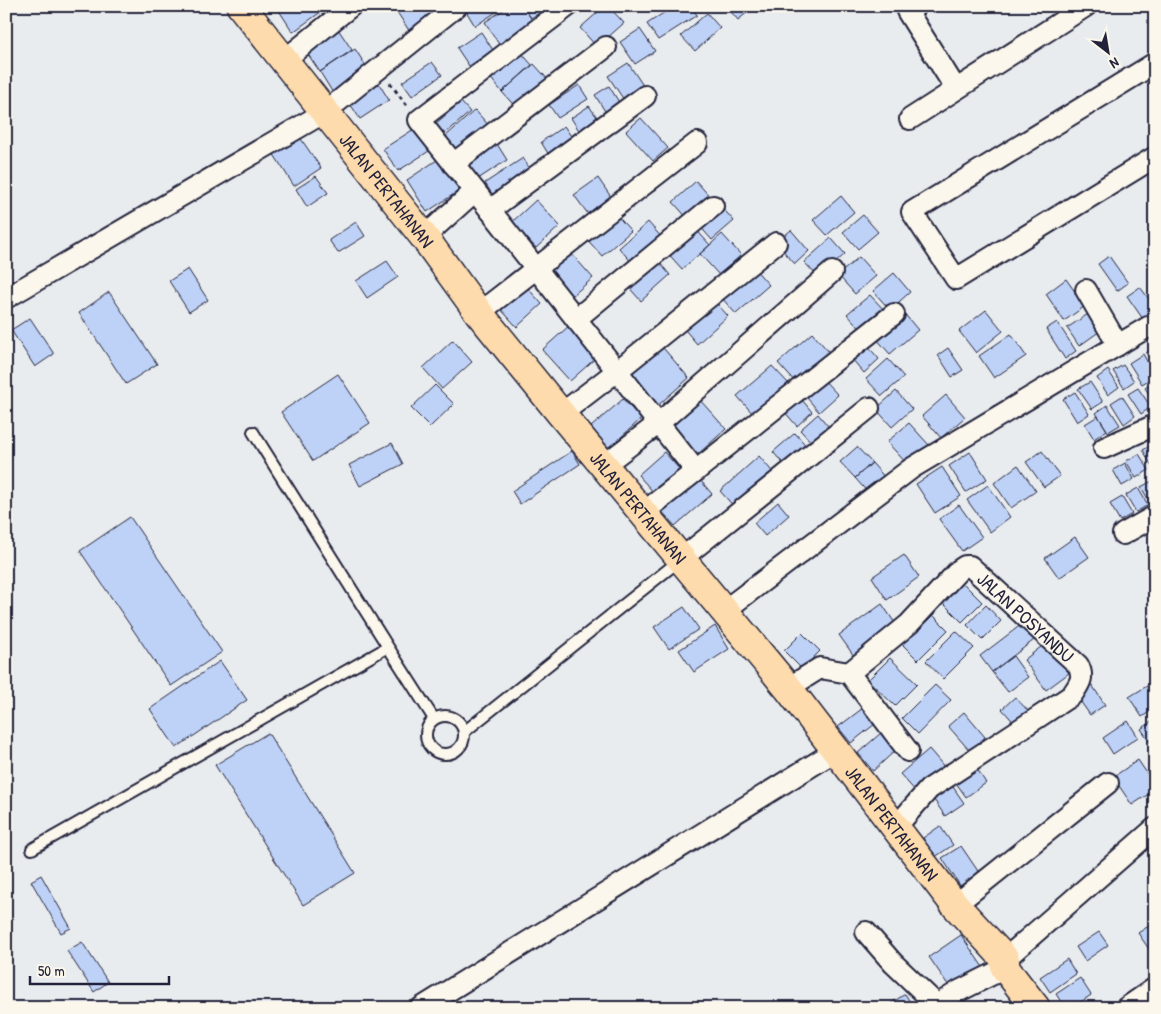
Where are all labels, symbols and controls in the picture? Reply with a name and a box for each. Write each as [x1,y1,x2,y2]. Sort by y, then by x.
north arrow [1084,28,1134,78]
text: N [1106,54,1123,74]
street label: JALAN PERTAHANAN [334,128,440,253]
street label: JALAN PERTAHANAN [584,446,693,569]
street label: JALAN POSYANDU [972,566,1080,668]
street label: JALAN PERTAHANAN [839,760,945,886]
scale bar [30,954,169,986]
text: 50 m [38,960,65,981]

